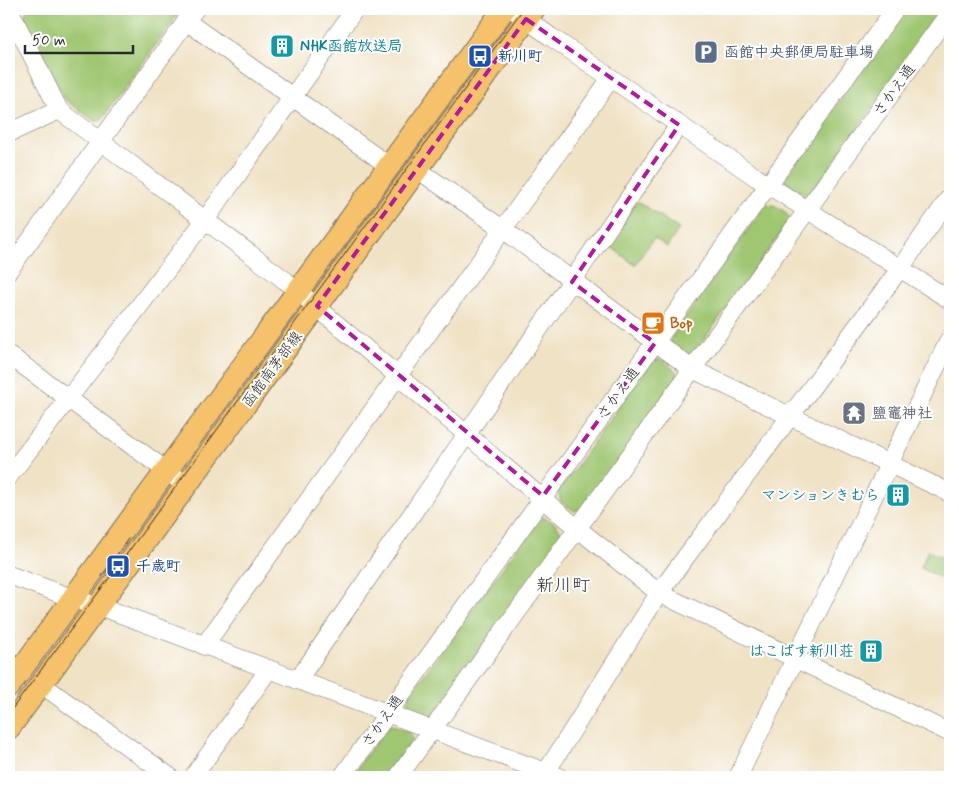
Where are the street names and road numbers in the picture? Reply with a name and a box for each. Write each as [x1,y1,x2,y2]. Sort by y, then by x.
street label: さかえ通 [869,60,921,121]
street label: 函館南茅部線 [238,327,307,412]
street label: さかえ通 [593,363,645,424]
street label: さかえ通 [357,691,408,752]

